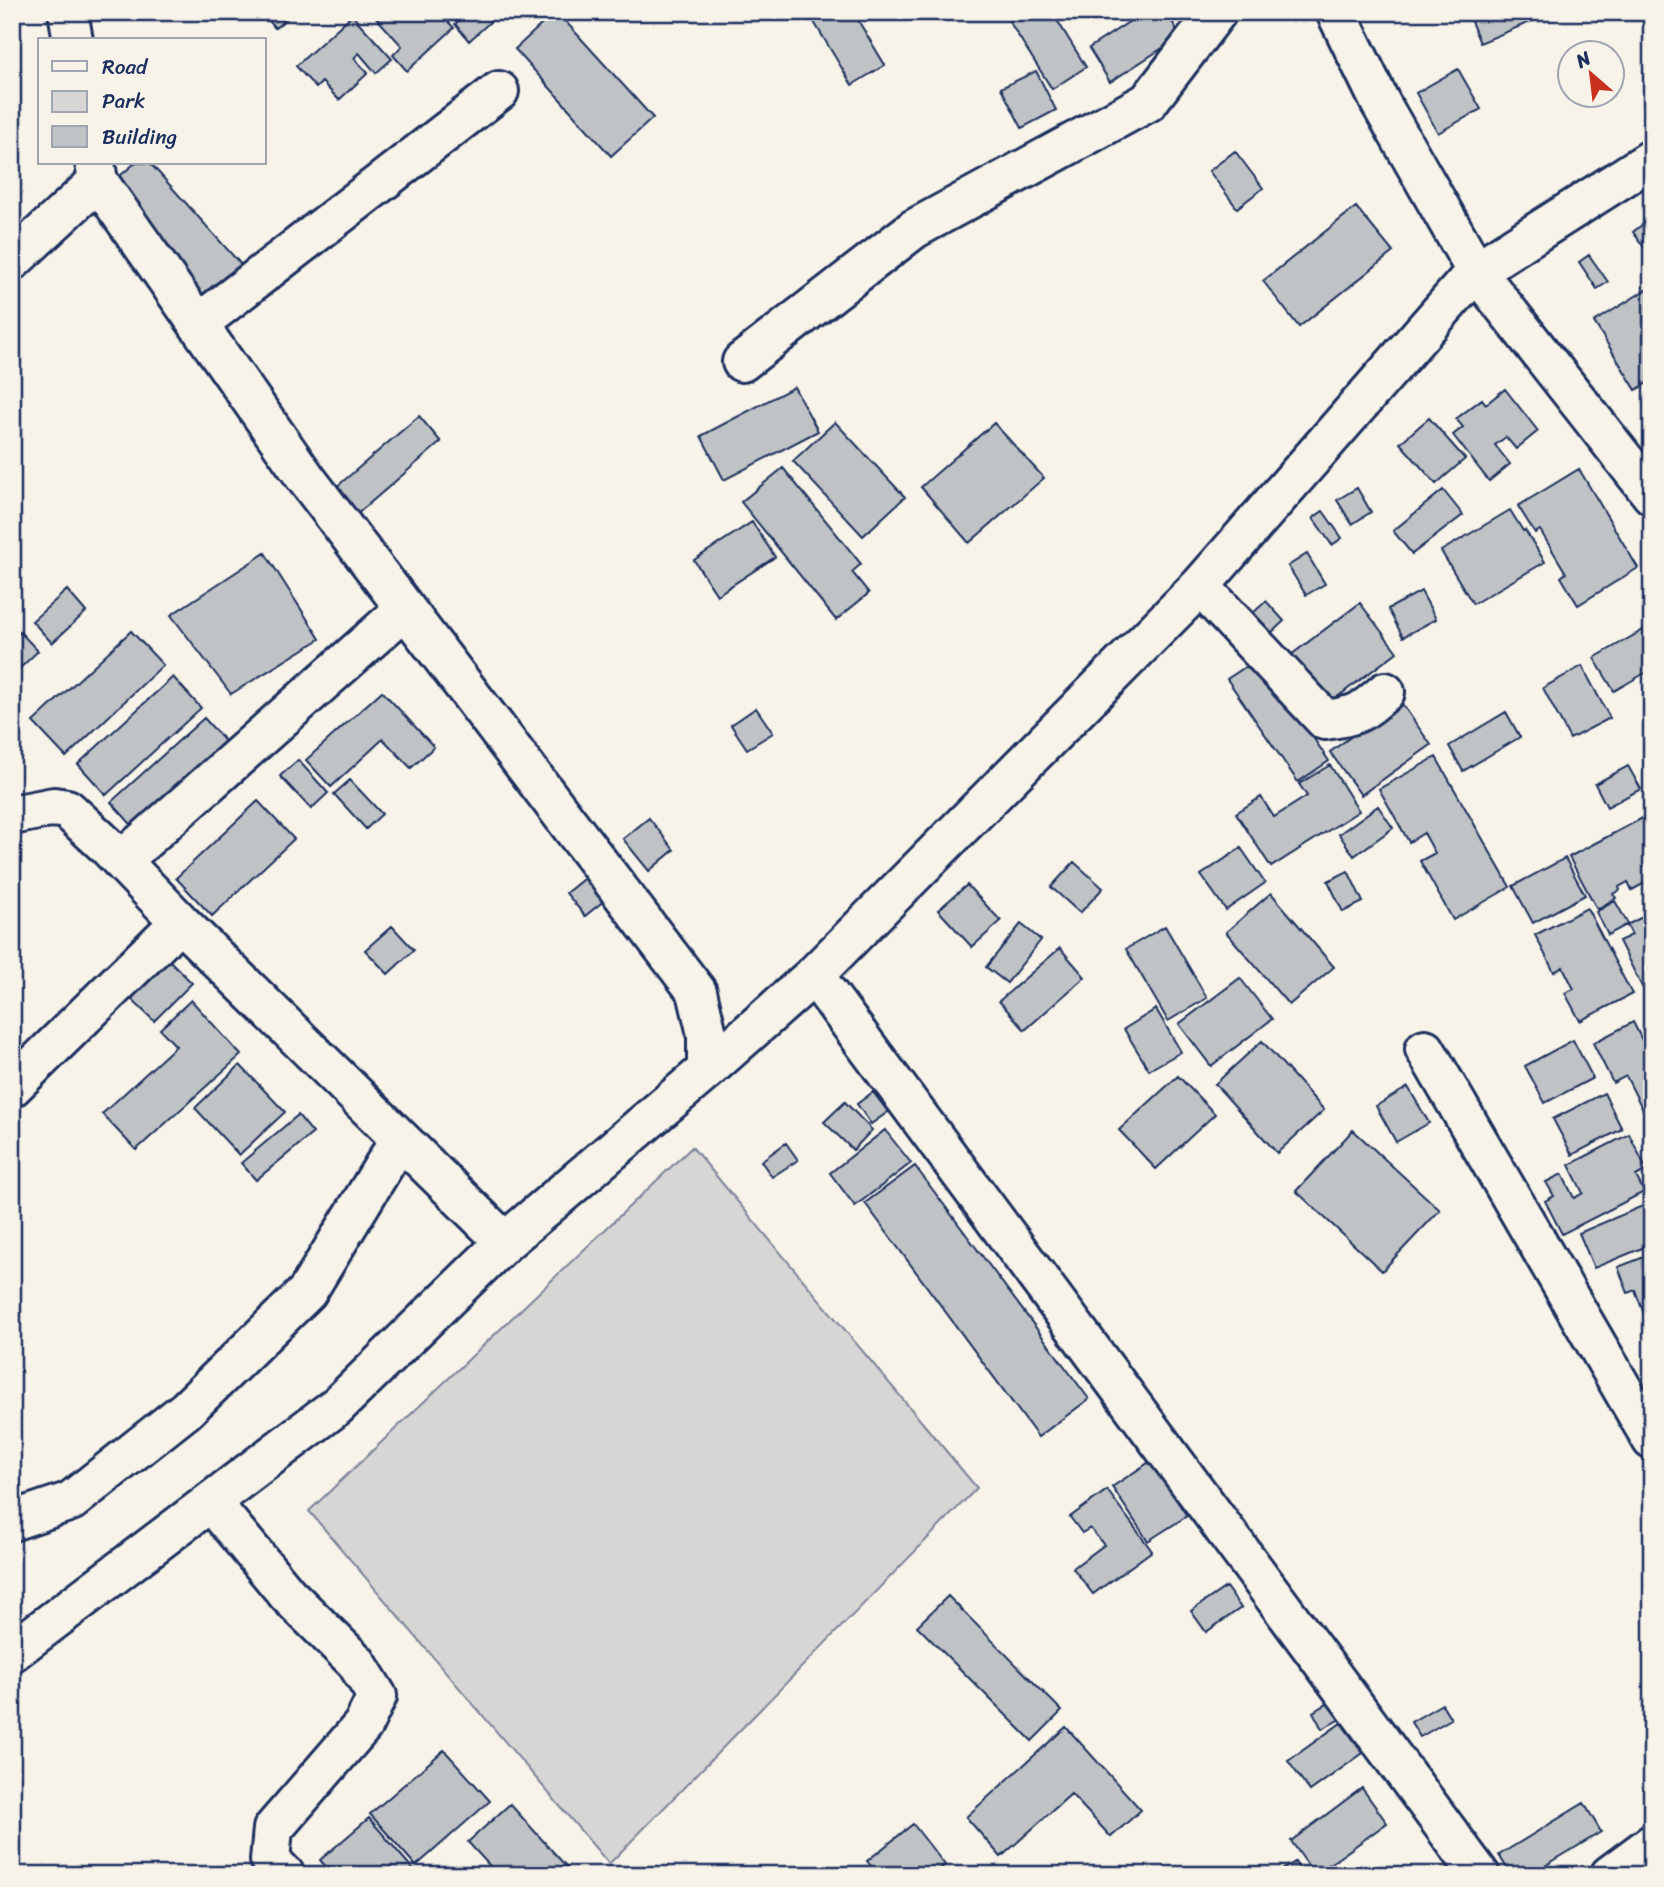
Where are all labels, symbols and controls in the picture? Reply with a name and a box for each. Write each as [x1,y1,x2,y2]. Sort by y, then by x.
legend [38,38,266,164]
north arrow [1556,38,1626,108]
text: N [1569,41,1598,78]
text: Road [102,48,149,86]
text: Park [102,82,145,120]
text: Building [102,118,178,156]

